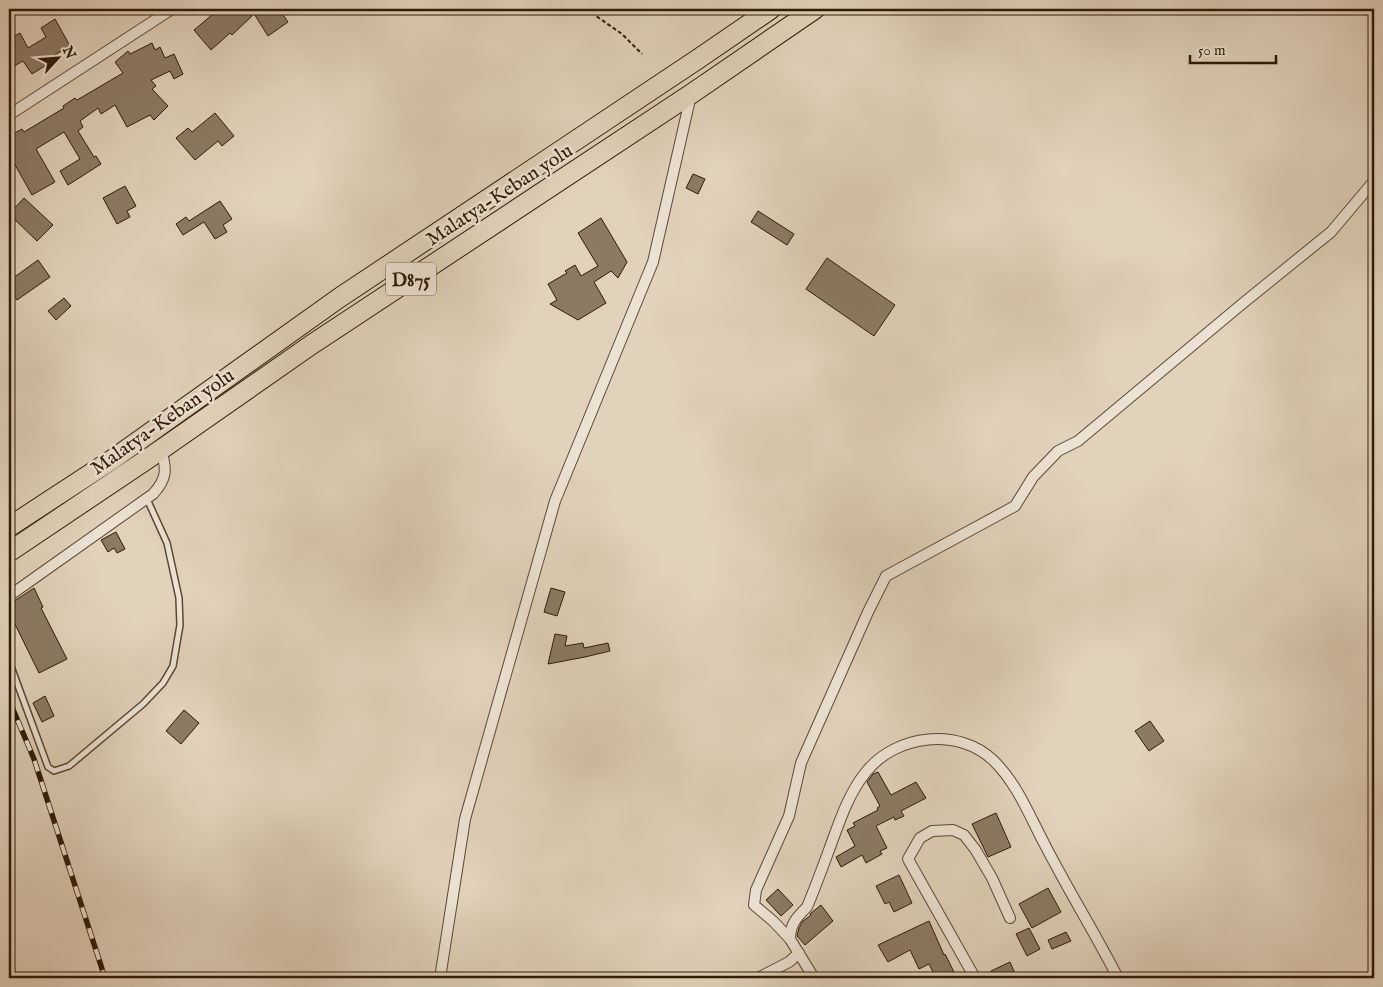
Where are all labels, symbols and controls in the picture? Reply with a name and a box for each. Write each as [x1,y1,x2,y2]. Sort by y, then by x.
north arrow [32,32,82,82]
scale bar [1190,32,1277,64]
text: 50 m [1198,41,1226,60]
text: N [58,42,80,62]
street label: Malatya-Keban yolu [422,138,578,252]
road number: D875 [386,262,436,296]
street label: Malatya-Keban yolu [86,363,240,481]

